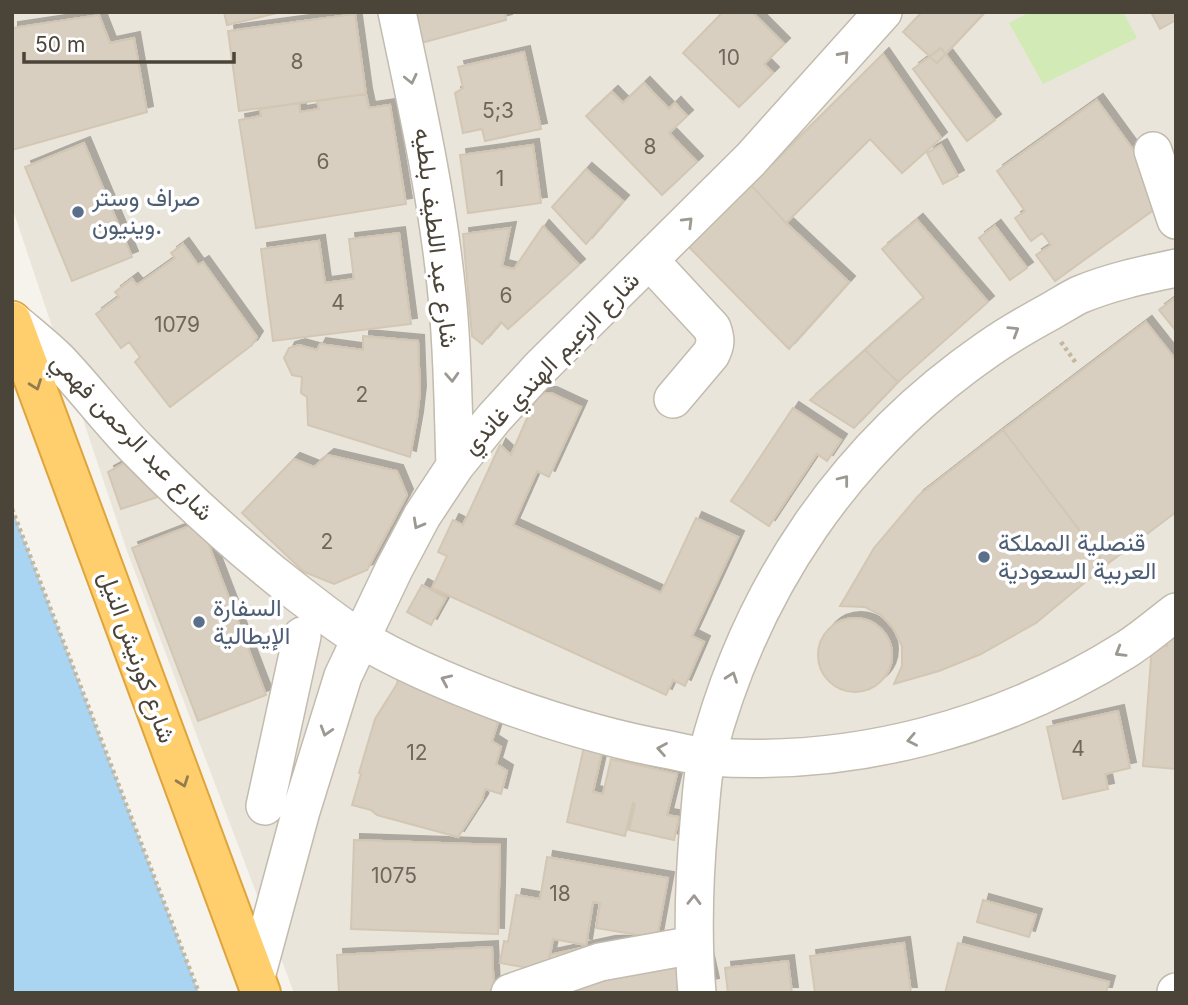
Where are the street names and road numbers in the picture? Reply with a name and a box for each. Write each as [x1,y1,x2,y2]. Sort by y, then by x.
street label: شارع عبد اللطيف بلطيه [407,126,464,350]
street label: شارع الزعيم الهندي غاندي [456,265,649,463]
street label: شارع عبد الرحمن فهمي [41,347,220,530]
street label: شارع كورنيش النيل [91,567,182,748]

